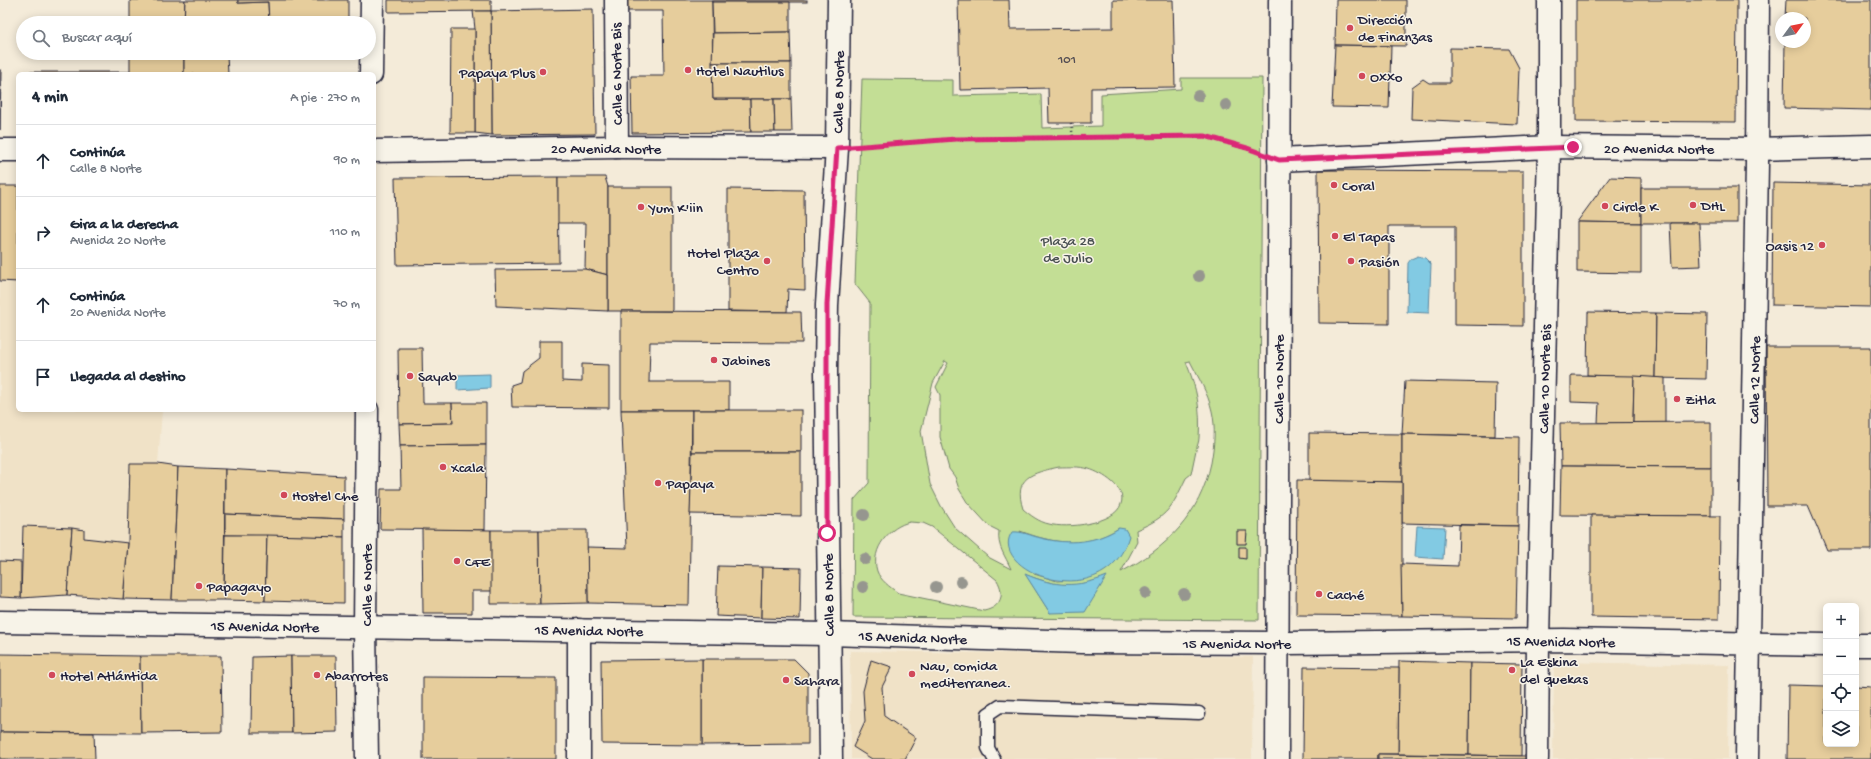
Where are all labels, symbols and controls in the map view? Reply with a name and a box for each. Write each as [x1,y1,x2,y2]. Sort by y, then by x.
place label: Dirección de Finanzas [1357,12,1433,47]
north arrow [1775,12,1811,48]
search box [16,16,376,60]
street label: Calle 6 Norte Bis [608,22,628,125]
marker: Dirección de Finanzas [1345,23,1355,33]
icon: search [30,27,52,49]
text: Buscar aquí [62,29,132,47]
street label: Calle 8 Norte [830,50,850,134]
house number: 101 [1057,53,1076,68]
place label: Hotel Nautilus [696,63,784,81]
place label: Papaya Plus [458,65,535,83]
marker: Hotel Nautilus [683,65,693,75]
marker: Papaya Plus [538,67,548,77]
place label: Oxxo [1370,69,1403,87]
marker: Oxxo [1357,71,1367,81]
text: 4 min [32,88,68,108]
text: A pie · 270 m [290,91,360,106]
route end [1564,138,1582,156]
street label: 20 Avenida Norte [551,141,661,159]
street label: 20 Avenida Norte [1604,141,1714,159]
text: Continúa [70,144,125,162]
icon: ahead [32,150,54,172]
text: 90 m [334,153,360,168]
text: Calle 8 Norte [70,162,142,177]
place label: Coral [1342,178,1375,196]
marker: Coral [1329,180,1339,190]
place label: DHL [1700,198,1725,216]
place label: Circle K [1613,199,1659,217]
place label: Yum K'iin [647,200,703,218]
marker: DHL [1688,200,1698,210]
marker: Circle K [1600,201,1610,211]
marker: Yum K'iin [636,202,646,212]
text: Gira a la derecha [70,216,178,234]
icon: right [32,222,54,244]
text: 110 m [330,225,360,240]
place label: El Tapas [1343,229,1395,247]
marker: El Tapas [1330,231,1340,241]
park label: Plaza 28 de Julio [1040,233,1095,268]
text: Avenida 20 Norte [70,234,166,249]
place label: Oasis 12 [1765,238,1814,256]
marker: Oasis 12 [1817,240,1827,250]
place label: Hotel Plaza Centro [687,245,760,280]
place label: Pasión [1358,254,1399,272]
marker: Hotel Plaza Centro [762,256,772,266]
marker: Pasión [1346,256,1356,266]
text: Continúa [70,288,125,306]
icon: ahead [32,294,54,316]
text: 70 m [334,297,360,312]
text: 20 Avenida Norte [70,306,166,321]
street label: Calle 10 Norte Bis [1536,324,1556,434]
street label: Calle 10 Norte [1271,334,1289,424]
street label: Calle 12 Norte [1746,336,1766,424]
place label: Jabines [722,353,770,371]
marker: Jabines [709,355,719,365]
icon: arrive [32,366,54,388]
text: Llegada al destino [70,368,186,386]
place label: Sayab [418,369,457,387]
marker: Sayab [405,371,415,381]
place label: Zitla [1685,392,1716,410]
marker: Zitla [1672,394,1682,404]
place label: Xcala [450,460,485,478]
marker: Xcala [438,462,448,472]
place label: Papaya [665,476,715,494]
marker: Papaya [653,478,663,488]
place label: Hostel Che [292,488,359,506]
marker: Hostel Che [279,490,289,500]
route start [818,524,836,542]
street label: Calle 6 Norte [359,544,377,626]
street label: Calle 8 Norte [820,553,840,637]
place label: CFE [465,554,491,572]
marker: CFE [452,556,462,566]
place label: Papagayo [206,579,272,597]
marker: Papagayo [194,581,204,591]
place label: Caché [1327,587,1365,605]
marker: Caché [1314,589,1324,599]
map controls [1823,603,1859,747]
button: + [1823,603,1859,639]
street label: 15 Avenida Norte [210,618,320,638]
street label: 15 Avenida Norte [534,622,644,642]
street label: 15 Avenida Norte [857,628,968,650]
street label: 15 Avenida Norte [1506,633,1616,653]
street label: 15 Avenida Norte [1182,636,1292,654]
button: − [1823,639,1859,675]
place label: La Eskina del quekas [1520,654,1588,689]
place label: Nau, comida mediterranea. [920,658,1011,693]
marker: La Eskina del quekas [1507,665,1517,675]
place label: Hotel Atlántida [60,668,158,686]
place label: Abarrotes [325,668,388,686]
marker: Nau, comida mediterranea. [907,669,917,679]
marker: Hotel Atlántida [47,670,57,680]
marker: Abarrotes [312,670,322,680]
place label: Sahara [794,673,840,691]
marker: Sahara [781,675,791,685]
button: locate [1823,675,1859,711]
button: layers [1823,711,1859,747]

